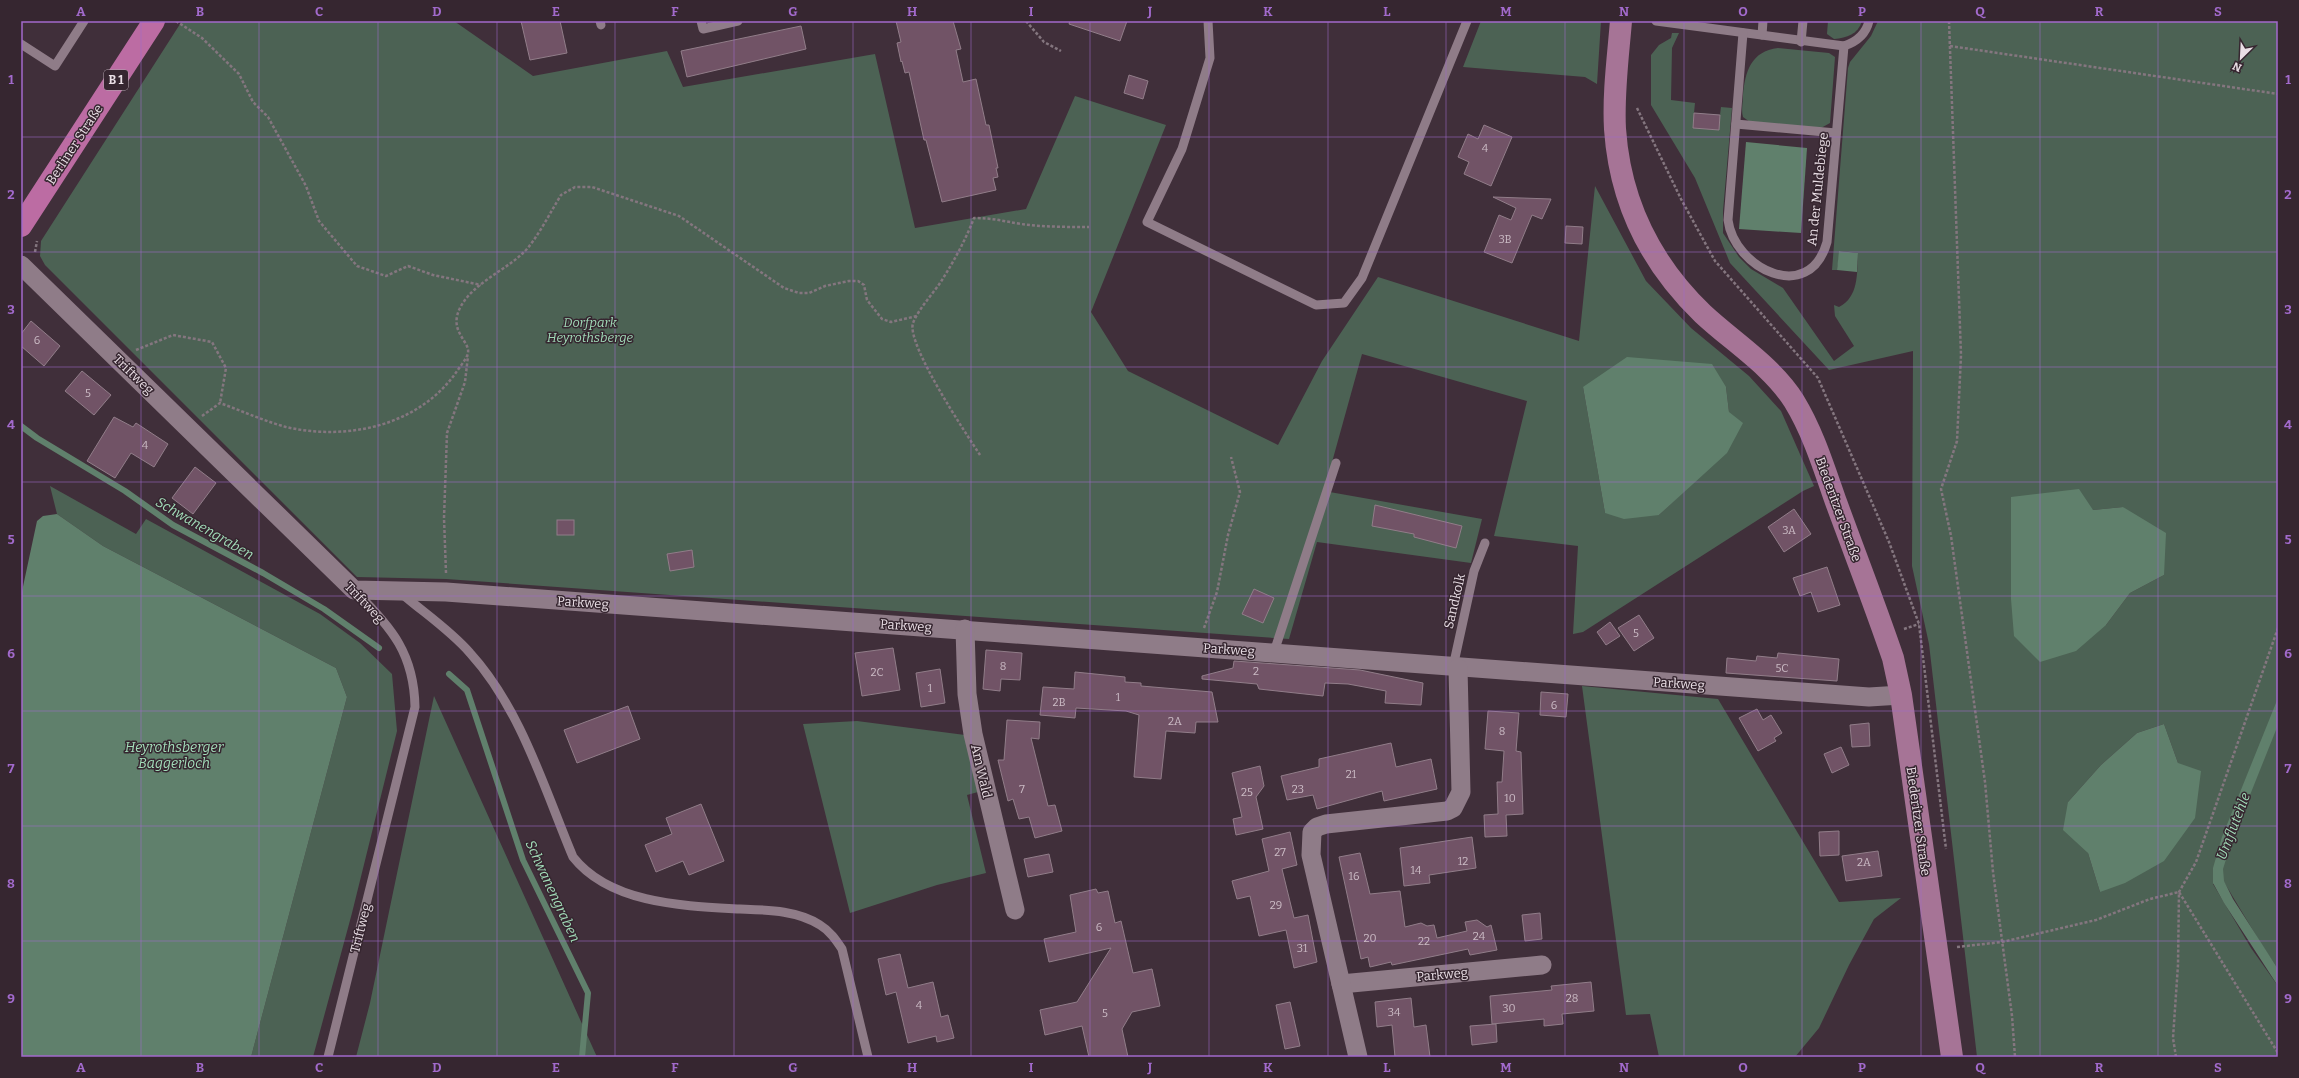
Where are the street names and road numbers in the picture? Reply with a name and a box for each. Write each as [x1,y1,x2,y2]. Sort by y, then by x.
road number: B 1 [104,70,128,90]
street label: Berliner Straße [43,101,106,187]
street label: An der Muldebiege [1804,132,1831,246]
street label: Triftweg [110,351,157,397]
street label: Biederitzer Straße [1813,455,1864,563]
street label: Sandkolk [1441,572,1468,630]
street label: Triftweg [342,579,388,626]
street label: Parkweg [557,593,609,612]
street label: Parkweg [880,616,932,635]
street label: Parkweg [1203,640,1255,659]
street label: Parkweg [1653,674,1705,693]
street label: Am Wald [968,743,995,800]
street label: Biederitzer Straße [1903,766,1934,877]
street label: Triftweg [347,902,374,954]
street label: Parkweg [1416,965,1468,984]

